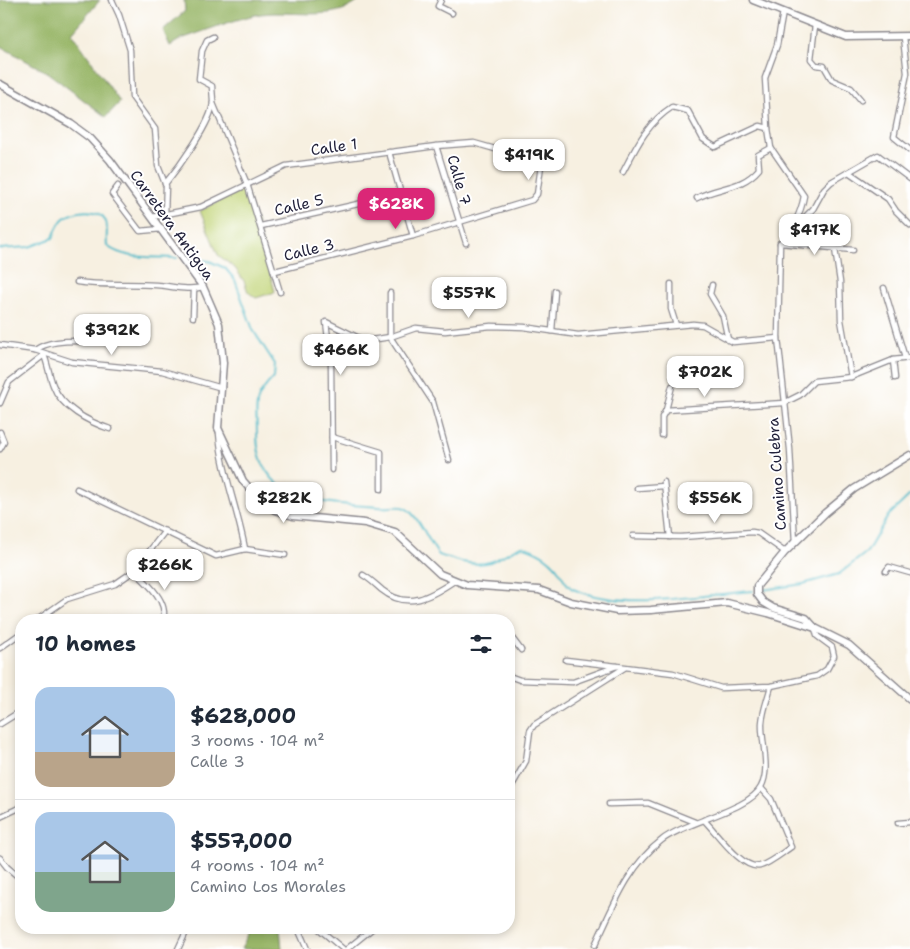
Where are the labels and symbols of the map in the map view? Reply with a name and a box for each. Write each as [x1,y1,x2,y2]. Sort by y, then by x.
street label: Calle 1 [309,134,359,160]
pin: $419K [494,138,564,181]
street label: Calle 7 [442,153,476,207]
street label: Carretera Antigua [125,166,219,285]
pin: $628K [361,188,431,230]
street label: Calle 5 [272,190,326,220]
pin: $417K [780,214,850,256]
street label: Calle 3 [282,234,336,266]
pin: $557K [434,276,504,319]
pin: $392K [77,314,147,356]
pin: $466K [306,334,376,376]
pin: $702K [670,356,740,398]
street label: Camino Culebra [763,416,791,531]
pin: $282K [249,482,319,524]
pin: $556K [680,482,750,524]
pin: $266K [130,548,200,591]

